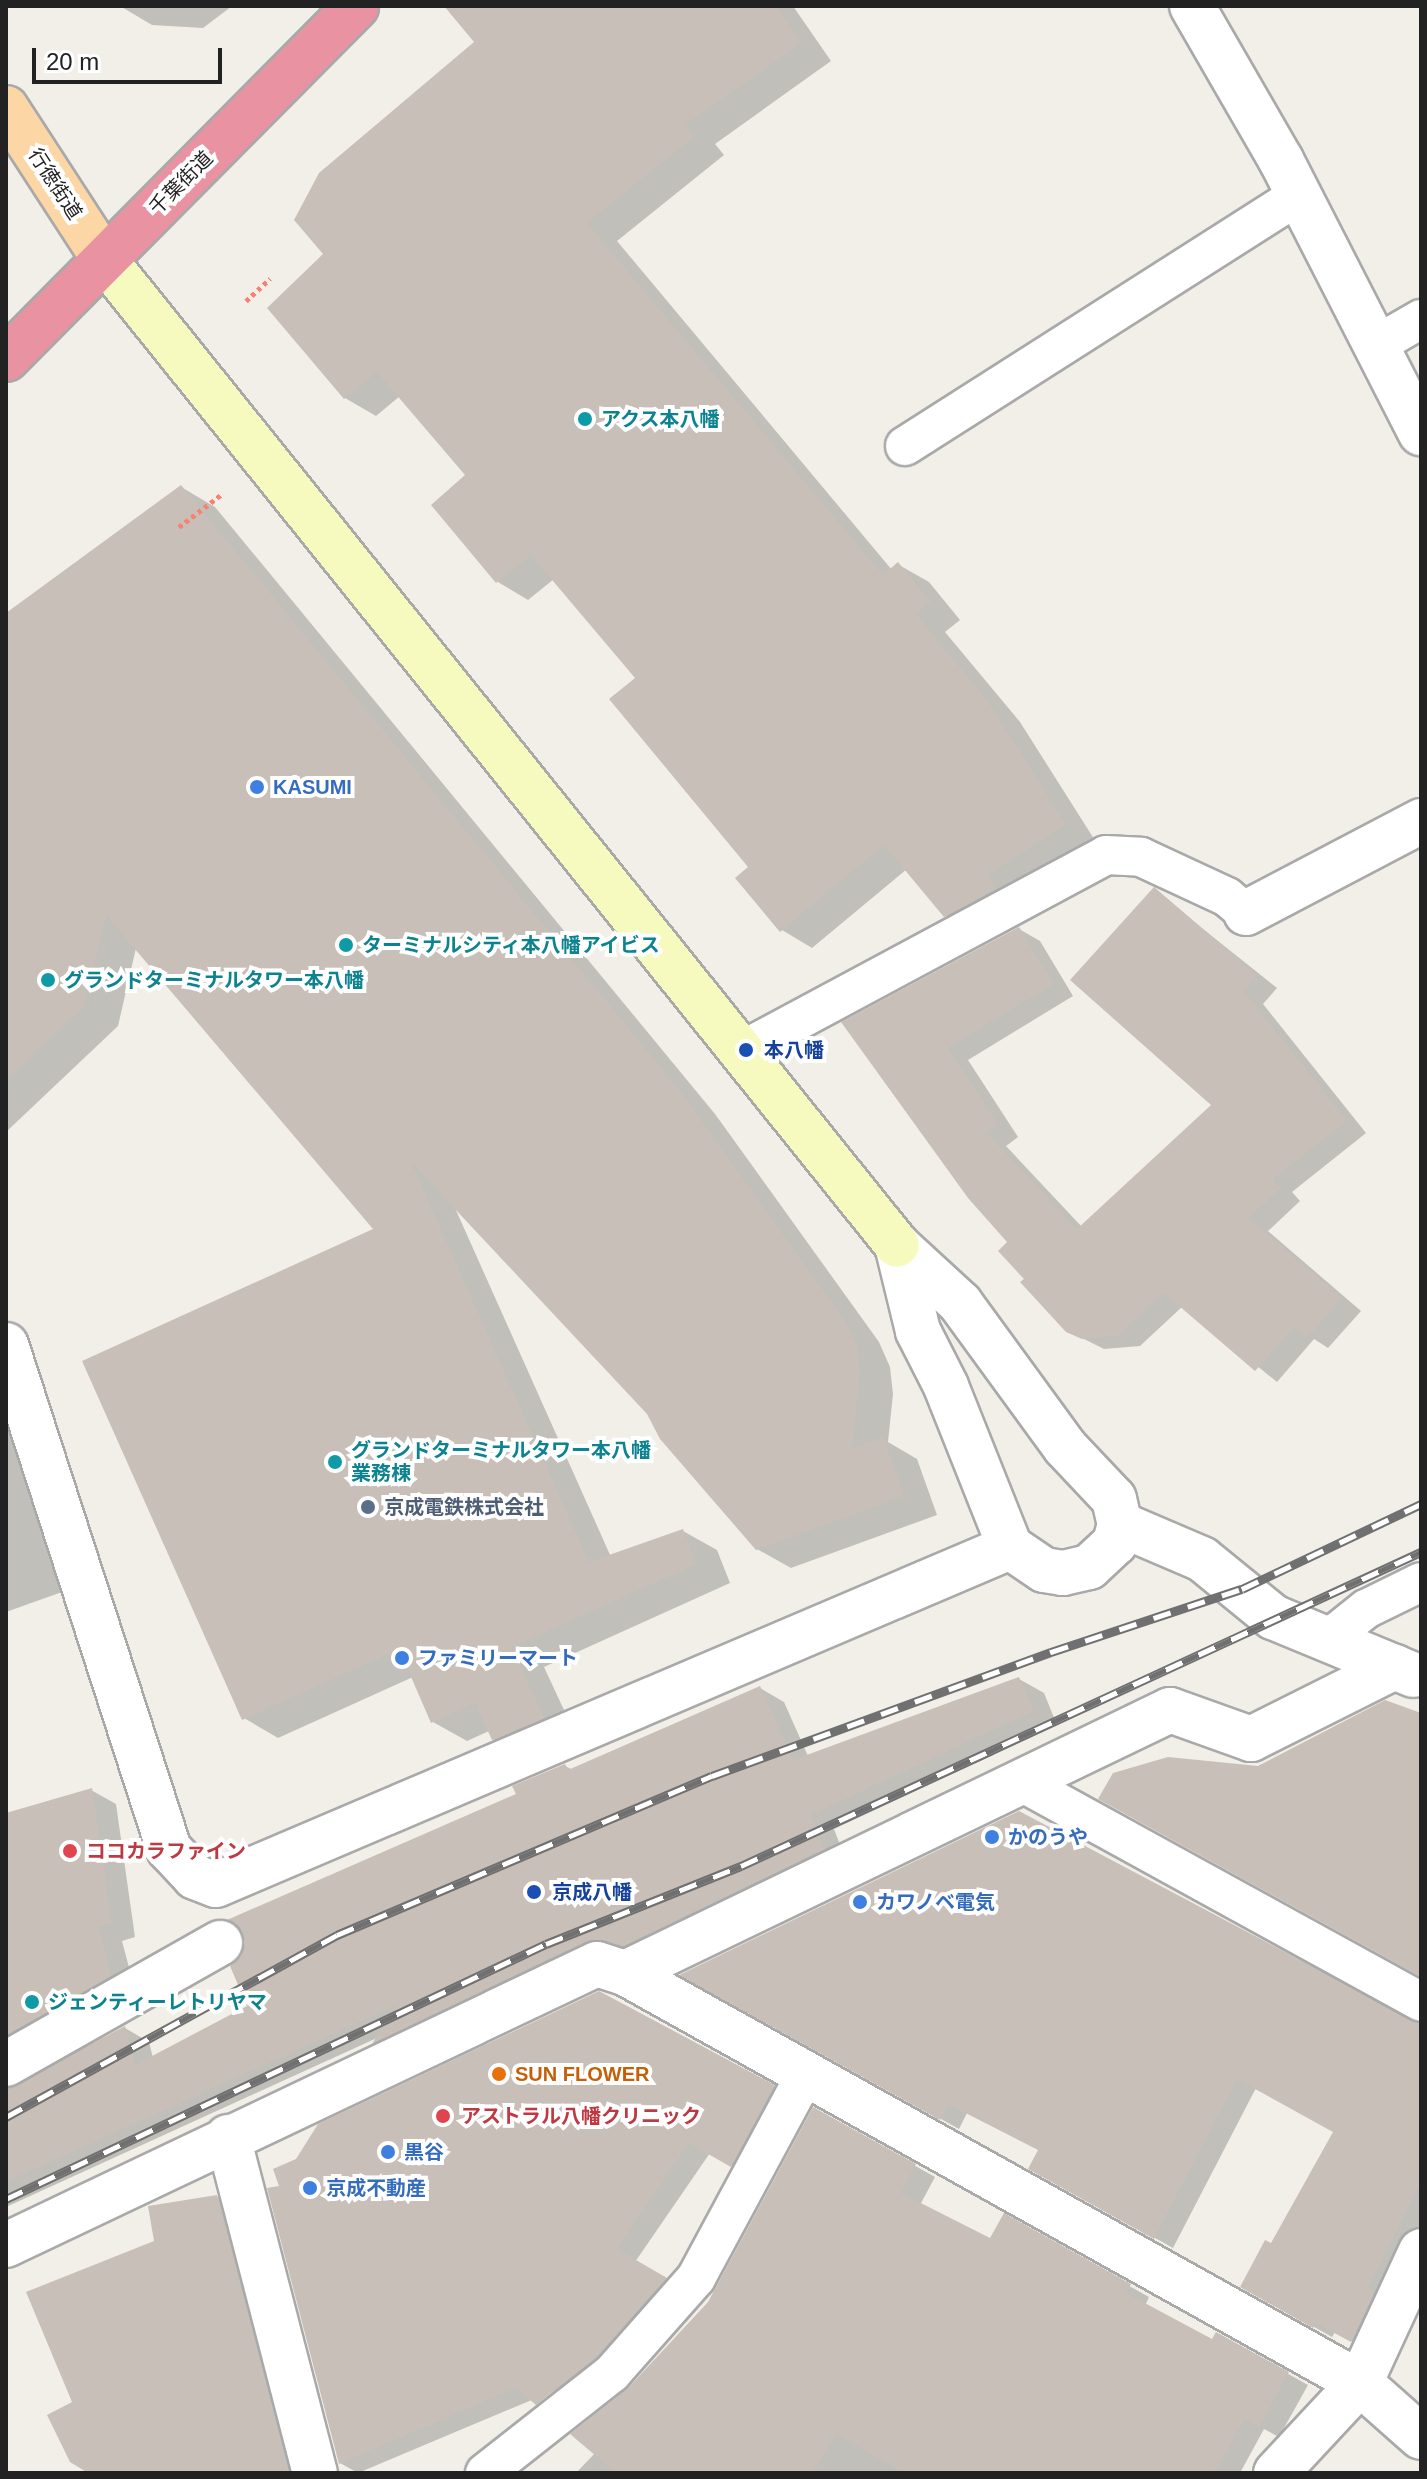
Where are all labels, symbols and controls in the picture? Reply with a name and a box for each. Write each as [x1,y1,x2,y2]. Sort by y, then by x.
scale bar [36,32,226,82]
text: 20 m [46,48,99,75]
street label: 行徳街道 [23,144,87,224]
street label: 千葉街道 [144,146,218,220]
place label: アクス本八幡 [601,407,721,431]
marker: アクス本八幡 [576,410,594,428]
place label: KASUMI [273,775,352,799]
marker: KASUMI [248,778,266,796]
place label: ターミナルシティ本八幡アイビス [362,933,662,957]
marker: ターミナルシティ本八幡アイビス [337,936,355,954]
place label: グランドターミナルタワー本八幡 [64,968,364,992]
marker: グランドターミナルタワー本八幡 [39,971,57,989]
place label: 本八幡 [764,1038,824,1062]
marker: 本八幡 [735,1039,757,1061]
place label: グランドターミナルタワー本八幡 業務棟 [351,1438,651,1485]
marker: グランドターミナルタワー本八幡 業務棟 [326,1453,344,1471]
place label: 京成電鉄株式会社 [384,1495,544,1519]
marker: 京成電鉄株式会社 [359,1498,377,1516]
place label: ファミリーマート [418,1646,578,1670]
marker: ファミリーマート [393,1649,411,1667]
place label: かのうや [1008,1825,1088,1849]
marker: かのうや [983,1828,1001,1846]
place label: ココカラファイン [86,1839,246,1863]
marker: ココカラファイン [61,1842,79,1860]
place label: 京成八幡 [552,1880,632,1904]
marker: 京成八幡 [523,1881,545,1903]
place label: カワノベ電気 [876,1890,996,1914]
marker: カワノベ電気 [851,1893,869,1911]
place label: ジェンティーレトリヤマ [48,1990,268,2014]
marker: ジェンティーレトリヤマ [23,1993,41,2011]
place label: SUN FLOWER [515,2062,649,2086]
marker: SUN FLOWER [490,2065,508,2083]
place label: アストラル八幡クリニック [461,2104,701,2128]
marker: アストラル八幡クリニック [432,2105,454,2127]
place label: 黒谷 [404,2140,444,2164]
marker: 黒谷 [379,2143,397,2161]
place label: 京成不動産 [326,2176,426,2200]
marker: 京成不動産 [301,2179,319,2197]

